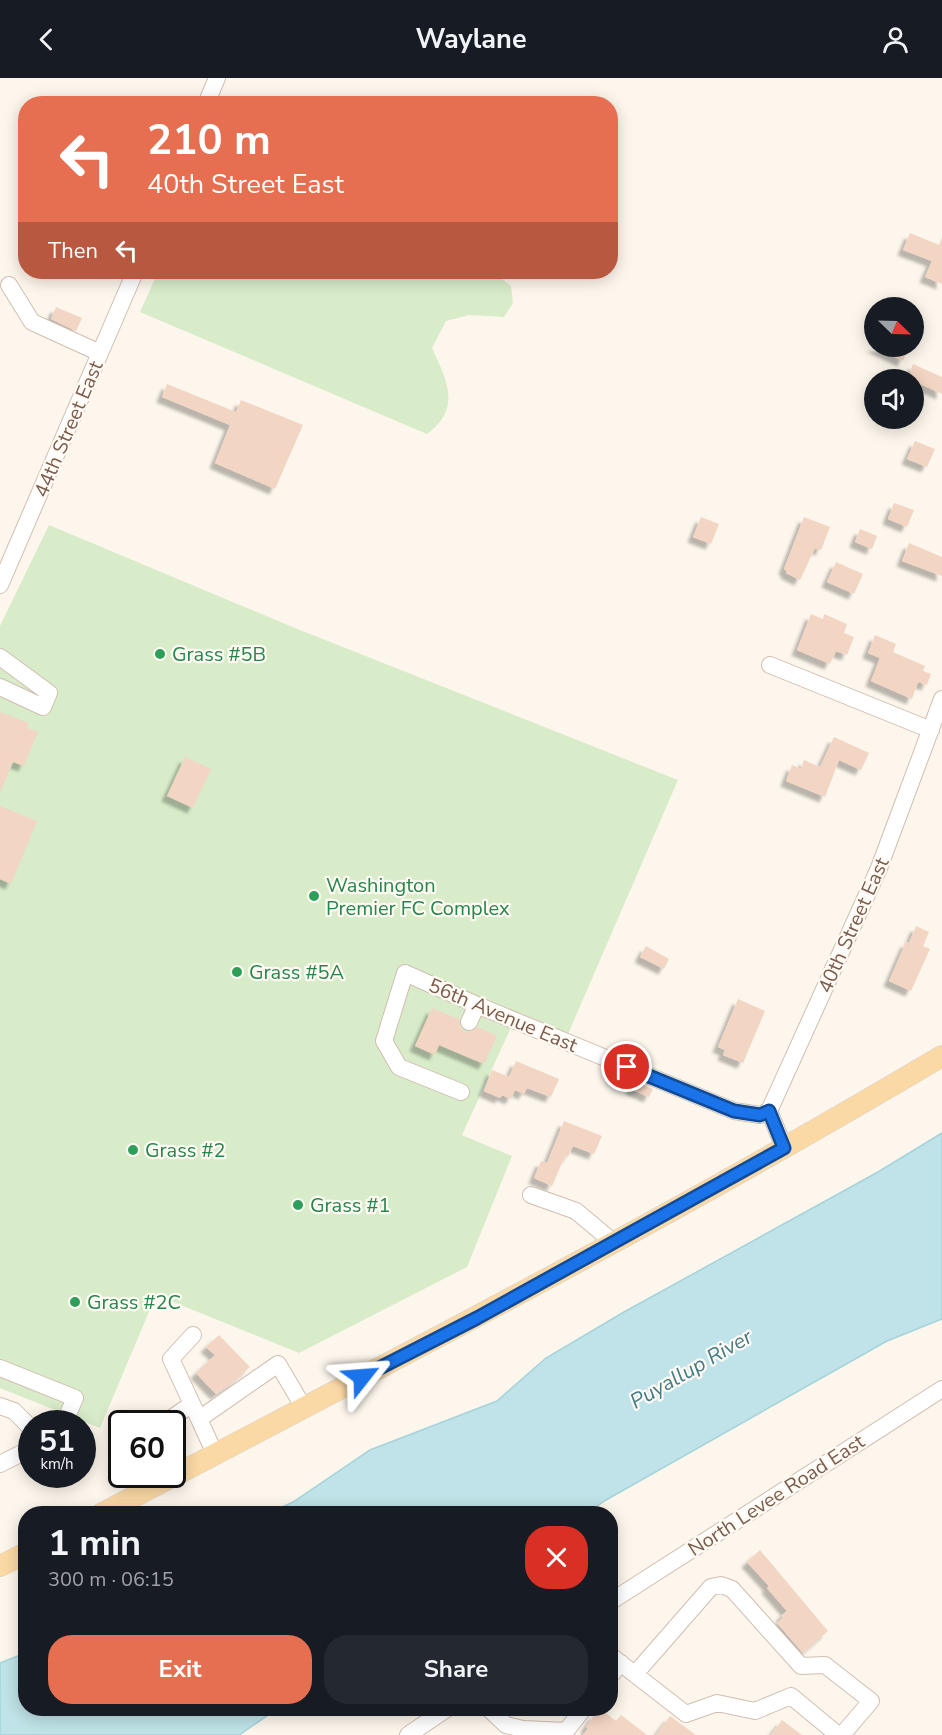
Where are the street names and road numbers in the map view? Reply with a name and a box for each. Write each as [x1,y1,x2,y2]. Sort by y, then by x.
street label: 44th Street East [28,356,110,502]
street label: 40th Street East [811,852,896,997]
street label: 56th Avenue East [424,972,582,1059]
street label: North Levee Road East [683,1428,871,1563]

